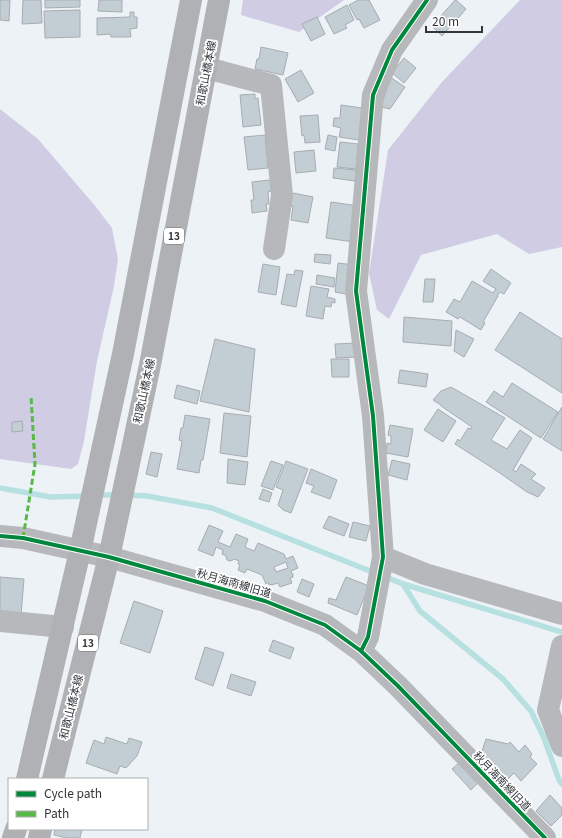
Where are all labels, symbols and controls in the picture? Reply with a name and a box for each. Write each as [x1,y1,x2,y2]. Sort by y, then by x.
scale bar [426,8,482,34]
text: 20 m [432,12,459,29]
street label: 和歌山橋本線 [191,39,219,107]
road number: 13 [164,228,184,244]
street label: 和歌山橋本線 [128,357,158,425]
street label: 秋月海南線旧道 [195,564,273,600]
road number: 13 [78,635,98,651]
street label: 和歌山橋本線 [54,673,86,741]
street label: 秋月海南線旧道 [470,747,535,814]
legend [8,778,148,830]
text: Cycle path [44,784,102,801]
text: Path [44,804,69,821]

